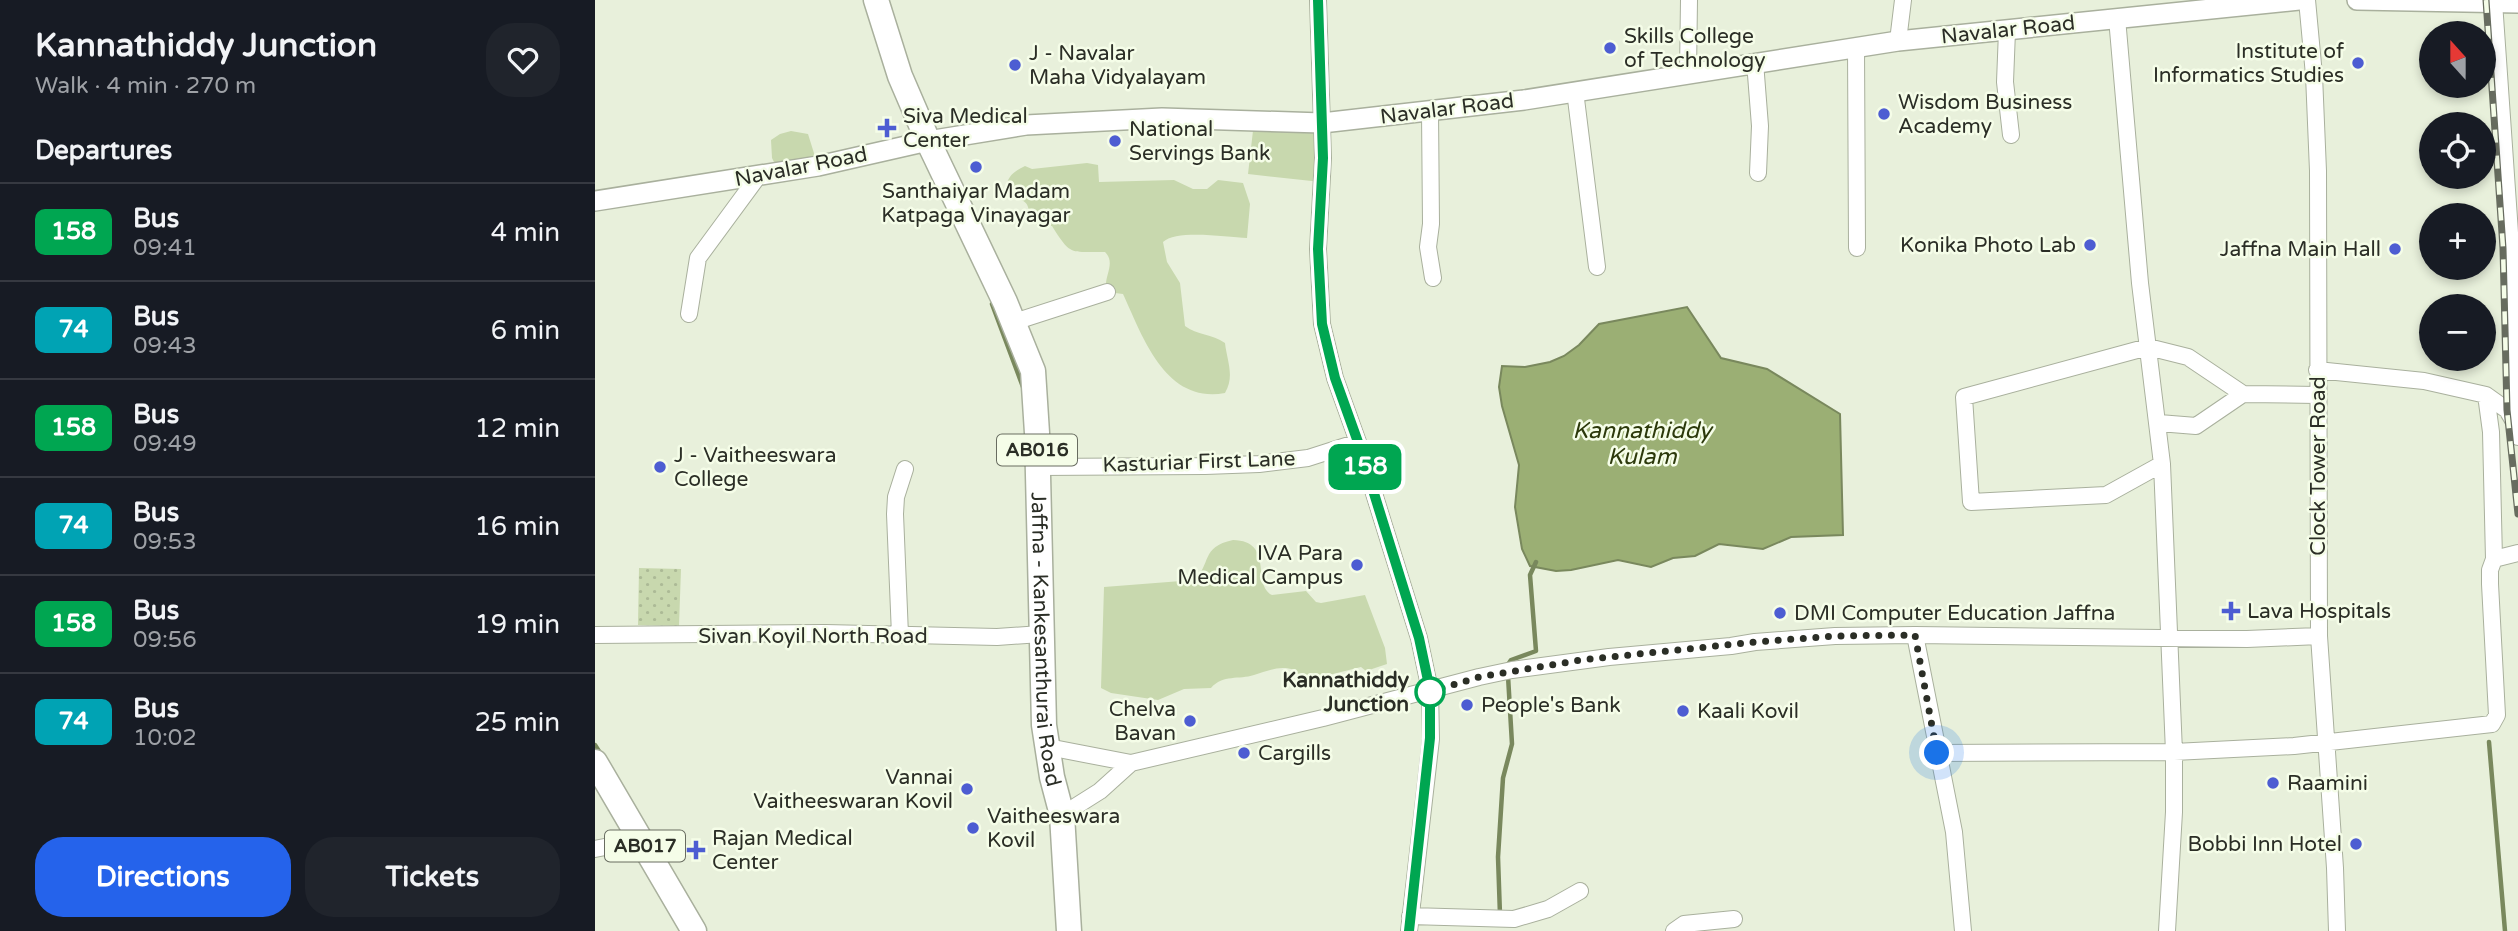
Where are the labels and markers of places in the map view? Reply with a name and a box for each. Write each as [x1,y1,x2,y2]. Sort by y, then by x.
place label: Skills College of Technology [1624,24,1766,73]
place label: Institute of Informatics Studies [2153,39,2344,88]
marker: Skills College of Technology [1602,40,1618,56]
place label: J - Navalar Maha Vidyalayam [1029,41,1206,90]
marker: Institute of Informatics Studies [2350,55,2366,71]
marker: J - Navalar Maha Vidyalayam [1007,57,1023,73]
place label: Wisdom Business Academy [1898,90,2072,139]
place label: Siva Medical Center [903,104,1028,153]
marker: Wisdom Business Academy [1876,106,1892,122]
place label: National Servings Bank [1129,117,1270,166]
marker: Siva Medical Center [877,118,897,138]
marker: National Servings Bank [1107,133,1123,149]
marker: Santhaiyar Madam Katpaga Vinayagar [968,159,984,175]
place label: Santhaiyar Madam Katpaga Vinayagar [881,179,1071,228]
place label: Konika Photo Lab [1900,233,2076,258]
marker: Konika Photo Lab [2082,237,2098,253]
place label: Jaffna Main Hall [2220,237,2381,262]
marker: Jaffna Main Hall [2387,241,2403,257]
place label: J - Vaitheeswara College [674,443,836,492]
marker: J - Vaitheeswara College [652,459,668,475]
place label: IVA Para Medical Campus [1177,541,1343,590]
marker: IVA Para Medical Campus [1349,557,1365,573]
place label: Lava Hospitals [2247,599,2391,624]
place label: DMI Computer Education Jaffna [1794,601,2115,626]
marker: Lava Hospitals [2221,601,2241,621]
marker: DMI Computer Education Jaffna [1772,605,1788,621]
place label: Kannathiddy Junction [1282,668,1410,717]
marker: Kannathiddy Junction [1415,677,1445,707]
place label: People's Bank [1481,693,1621,718]
place label: Chelva Bavan [1109,697,1176,746]
marker: People's Bank [1459,697,1475,713]
place label: Kaali Kovil [1697,699,1799,724]
marker: Kaali Kovil [1675,703,1691,719]
marker: Chelva Bavan [1182,713,1198,729]
place label: Cargills [1258,741,1331,766]
marker: Cargills [1236,745,1252,761]
place label: Vannai Vaitheeswaran Kovil [753,765,953,814]
place label: Raamini [2287,771,2368,796]
marker: Raamini [2265,775,2281,791]
marker: Vannai Vaitheeswaran Kovil [959,781,975,797]
place label: Vaitheeswara Kovil [987,804,1120,853]
marker: Vaitheeswara Kovil [965,820,981,836]
place label: Rajan Medical Center [712,826,853,875]
place label: Bobbi Inn Hotel [2188,832,2342,857]
marker: Bobbi Inn Hotel [2348,836,2364,852]
marker: Rajan Medical Center [686,840,706,860]

